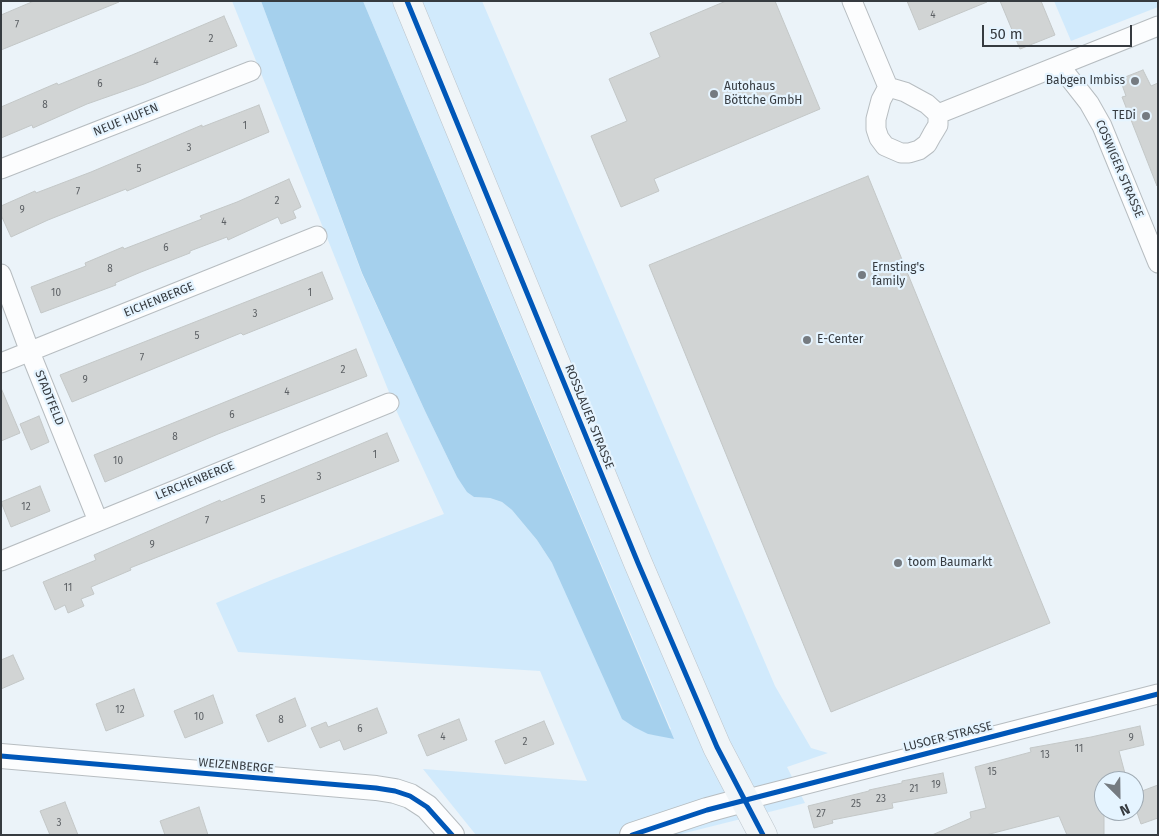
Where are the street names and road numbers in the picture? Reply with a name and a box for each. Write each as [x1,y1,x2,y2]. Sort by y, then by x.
street label: NEUE HUFEN [91,100,161,140]
street label: COSWIGER STRASSE [1092,118,1146,220]
street label: EICHENBERGE [122,279,196,321]
street label: ROSSLAUER STRASSE [561,362,617,472]
street label: STADTFELD [31,368,67,428]
street label: LERCHENBERGE [153,459,237,503]
street label: LUSOER STRASSE [902,719,994,755]
street label: WEIZENBERGE [198,756,274,776]

